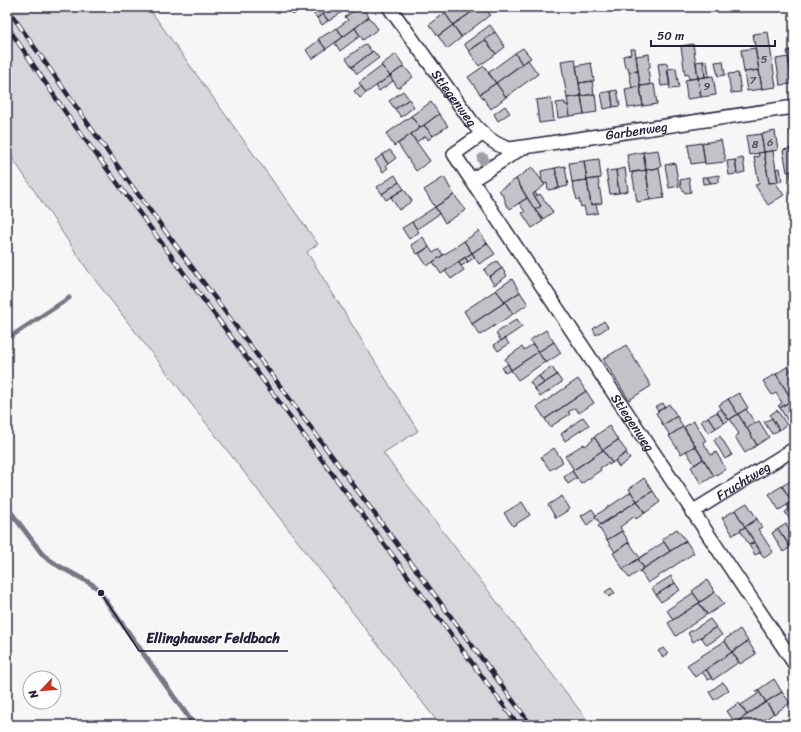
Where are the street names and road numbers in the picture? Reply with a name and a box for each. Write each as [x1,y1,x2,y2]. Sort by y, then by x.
street label: Stiegenweg [425,64,483,133]
street label: Garbenweg [604,115,670,147]
street label: Stiegenweg [605,389,661,457]
street label: Fruchtweg [711,455,776,507]

